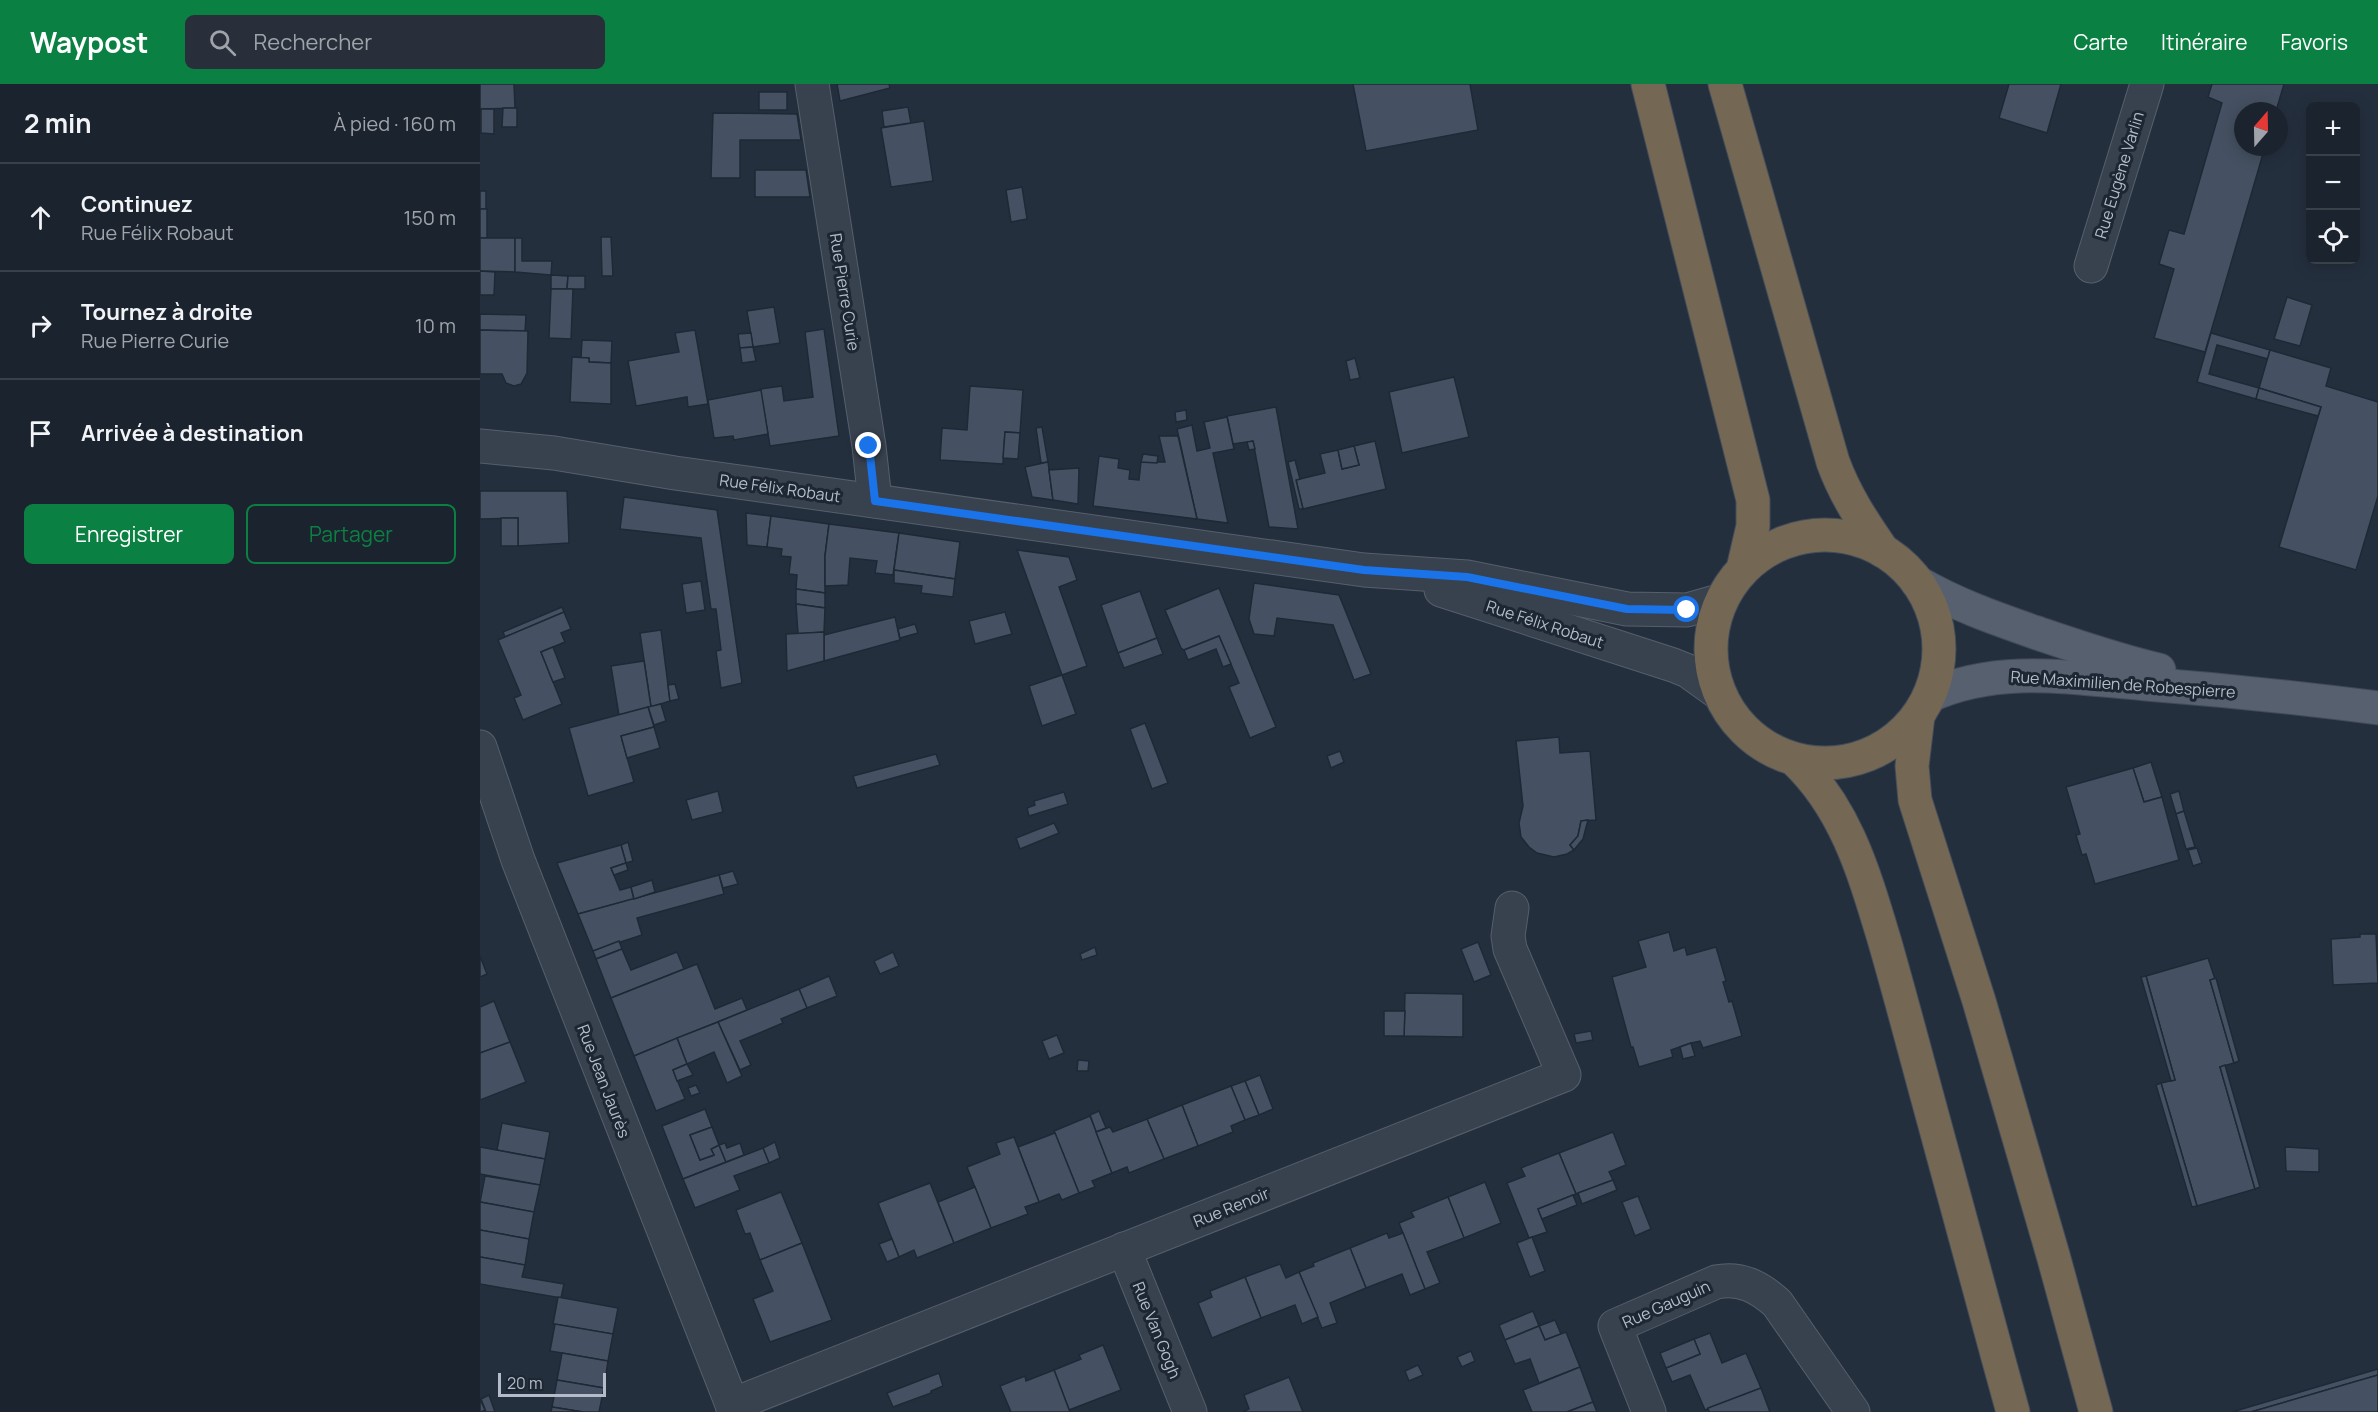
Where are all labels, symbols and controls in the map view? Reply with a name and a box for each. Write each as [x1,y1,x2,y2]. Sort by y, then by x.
search box [185,15,605,69]
text: Waypost [30,23,149,61]
icon: search [206,26,239,59]
text: Rechercher [254,27,372,57]
text: Carte [2074,28,2128,56]
text: Itinéraire [2161,28,2247,56]
text: Favoris [2280,28,2348,56]
north arrow [2234,102,2288,156]
map controls [2306,102,2360,264]
button: + [2306,102,2360,156]
text: 2 min [24,105,92,141]
street label: Rue Eugène Varlin [2089,109,2149,241]
text: À pied · 160 m [333,110,456,137]
button: − [2306,156,2360,210]
text: Continuez [81,189,193,219]
icon: ahead [24,201,57,234]
text: 150 m [403,204,456,231]
button: locate [2306,210,2360,264]
text: Rue Félix Robaut [81,219,234,246]
street label: Rue Pierre Curie [825,232,865,352]
text: Tournez à droite [81,297,253,327]
icon: right [24,309,57,342]
text: 10 m [415,312,456,339]
text: Rue Pierre Curie [81,327,229,354]
icon: arrive [24,417,57,450]
text: Arrivée à destination [81,418,304,448]
route end [855,432,881,458]
street label: Rue Félix Robaut [718,469,842,507]
button: Enregistrer [24,504,234,564]
button: Partager [246,504,456,564]
street label: Rue Félix Robaut [1484,595,1606,653]
route start [1673,596,1699,622]
street label: Rue Maximilien de Robespierre [2010,665,2236,703]
street label: Rue Jean Jaurès [572,1021,636,1141]
street label: Rue Renoir [1190,1182,1272,1232]
street label: Rue Gauguin [1619,1275,1713,1333]
street label: Rue Van Gogh [1128,1278,1186,1382]
scale bar [498,1370,606,1398]
text: 20 m [507,1372,543,1394]

